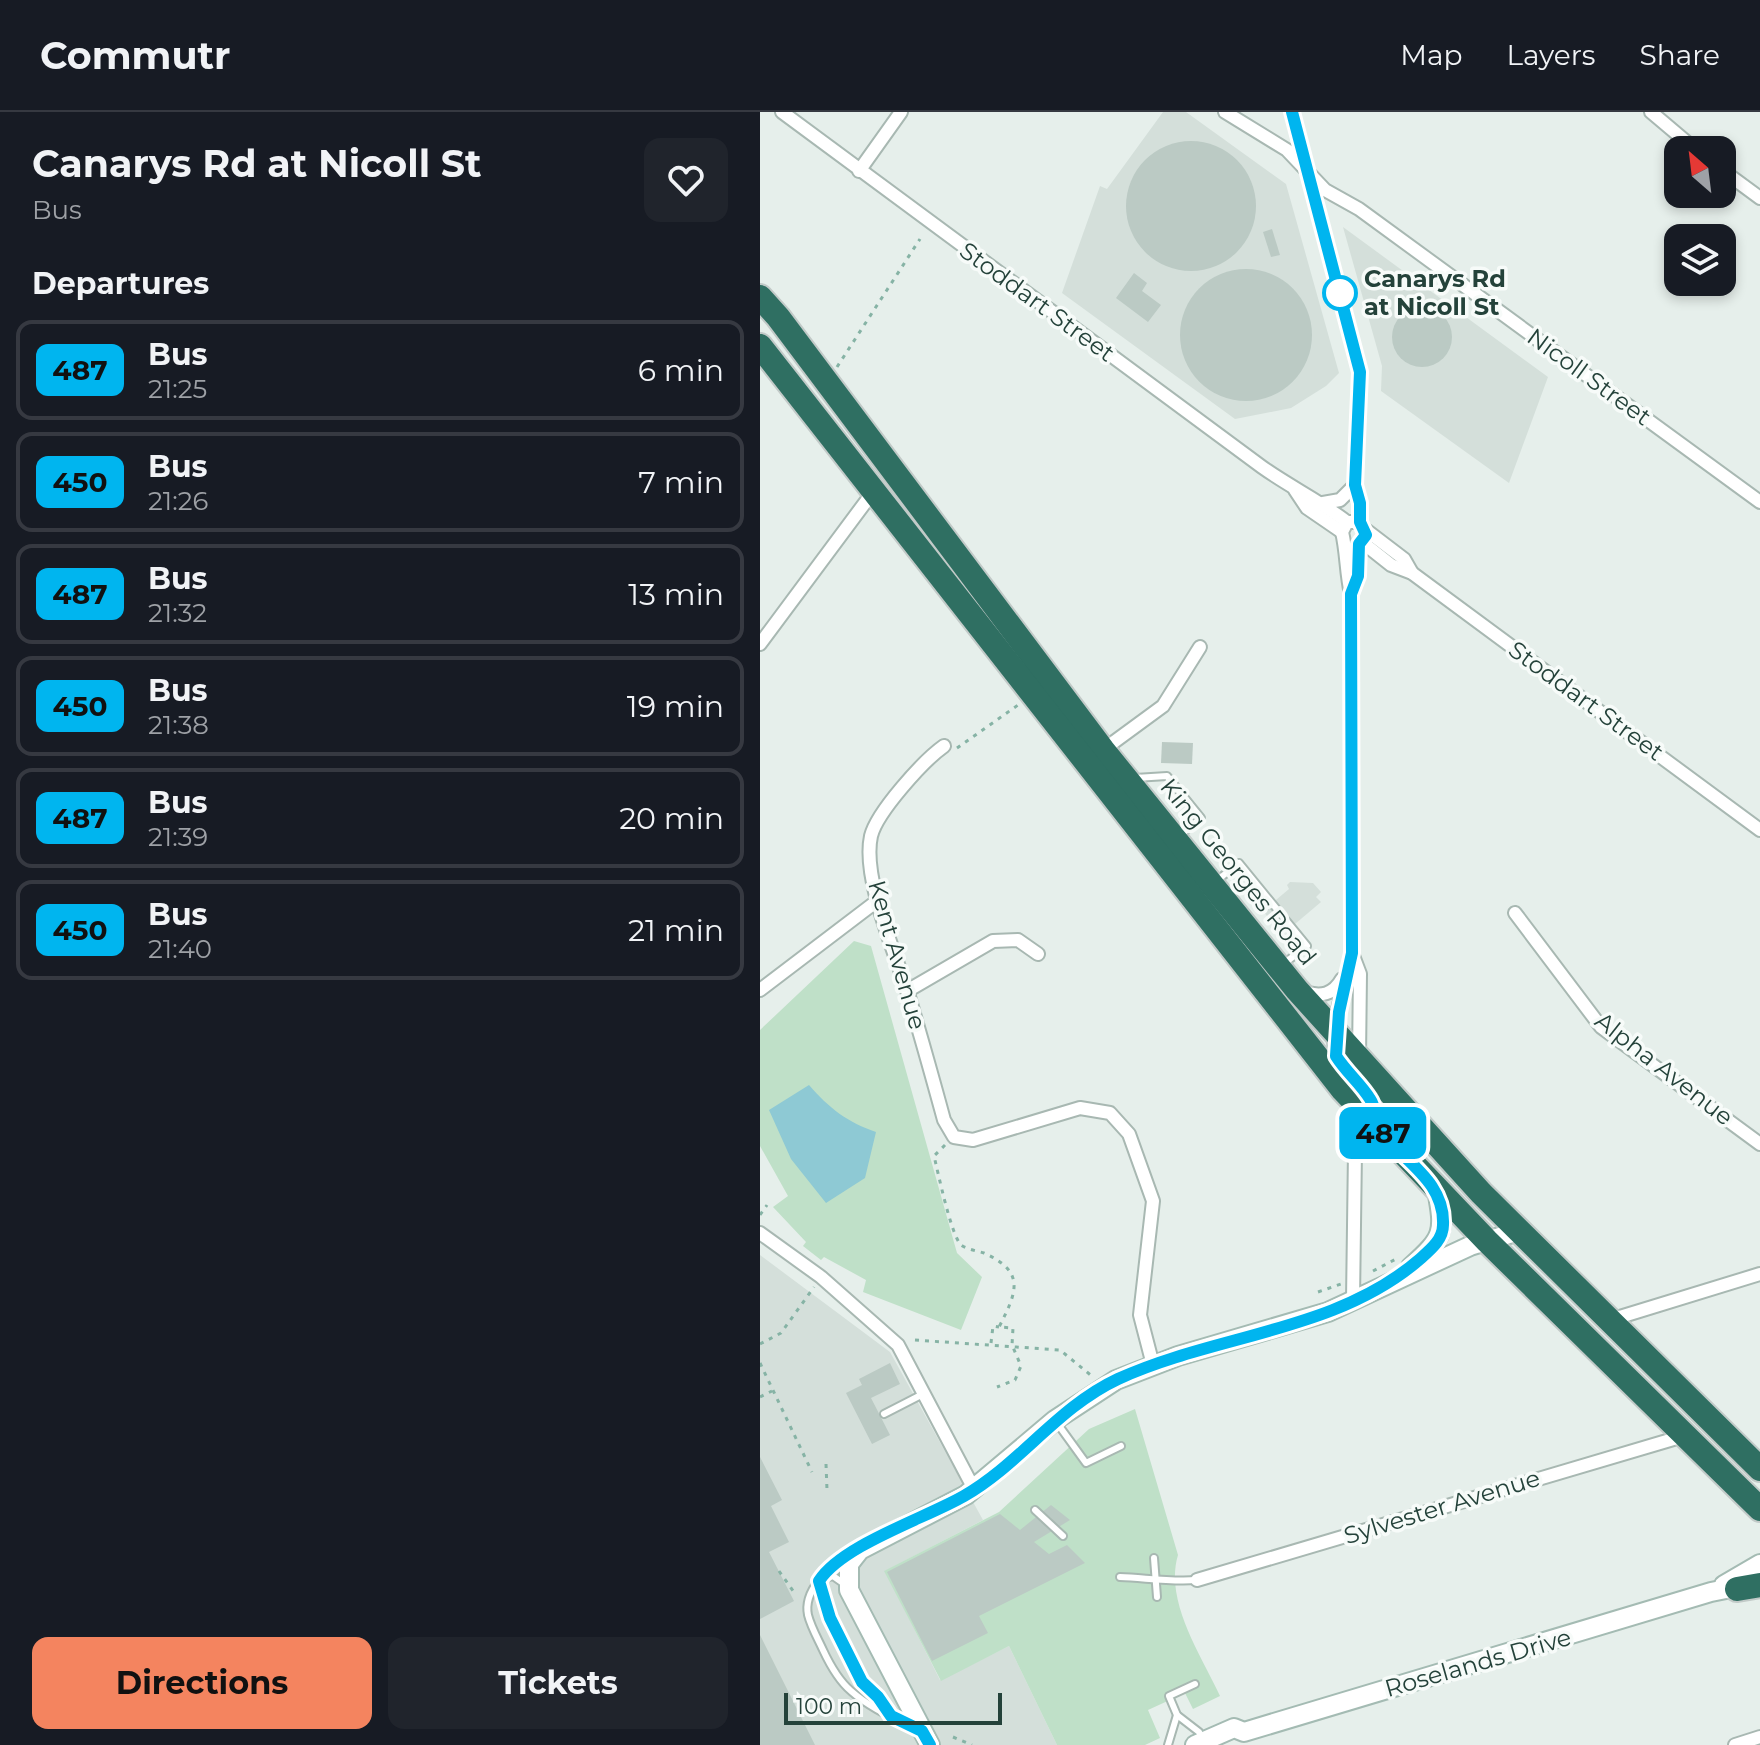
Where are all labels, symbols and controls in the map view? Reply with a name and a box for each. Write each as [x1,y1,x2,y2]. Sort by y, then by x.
text: Commutr [40,32,230,79]
text: Map [1400,38,1463,72]
text: Layers [1507,38,1596,72]
text: Share [1640,38,1720,72]
north arrow [1664,136,1736,208]
map controls [1664,136,1736,296]
button: heart [644,138,728,222]
text: Canarys Rd at Nicoll St [32,140,482,187]
text: Bus [32,194,82,226]
button: layers [1664,224,1736,296]
street label: Stoddart Street [954,236,1121,368]
place label: Canarys Rd at Nicoll St [1364,264,1506,321]
text: Departures [32,265,209,302]
marker: Canarys Rd at Nicoll St [1323,276,1357,310]
street label: Nicoll Street [1522,322,1657,431]
text: Bus [148,336,208,373]
text: 6 min [638,352,724,389]
text: 487 [52,353,108,387]
text: 21:25 [148,373,207,405]
text: Bus [148,448,208,485]
text: 7 min [638,464,724,501]
text: 450 [53,465,107,499]
text: 21:26 [148,485,208,517]
text: Bus [148,560,208,597]
text: 13 min [628,576,724,613]
text: 487 [52,577,108,611]
text: 21:32 [148,597,207,629]
street label: Stoddart Street [1503,635,1670,767]
text: Bus [148,672,208,709]
text: 19 min [627,688,724,725]
text: 450 [53,689,107,723]
text: 21:38 [148,709,209,741]
street label: King Georges Road [1154,773,1323,971]
text: Bus [148,784,208,821]
text: 20 min [619,800,724,837]
text: 487 [52,801,108,835]
text: 21:39 [148,821,208,853]
street label: Kent Avenue [862,877,933,1033]
text: Bus [148,896,208,933]
text: 21 min [628,912,724,949]
text: 450 [53,913,107,947]
text: 21:40 [148,933,212,965]
street label: Alpha Avenue [1590,1006,1739,1131]
line badge: 487 [1337,1107,1429,1159]
text: 487 [1355,1116,1411,1150]
street label: Sylvester Avenue [1340,1463,1543,1550]
street label: Roselands Drive [1381,1622,1574,1703]
button: Directions [32,1637,372,1729]
button: Tickets [388,1637,728,1729]
scale bar [784,1689,1002,1725]
text: 100 m [796,1693,862,1720]

